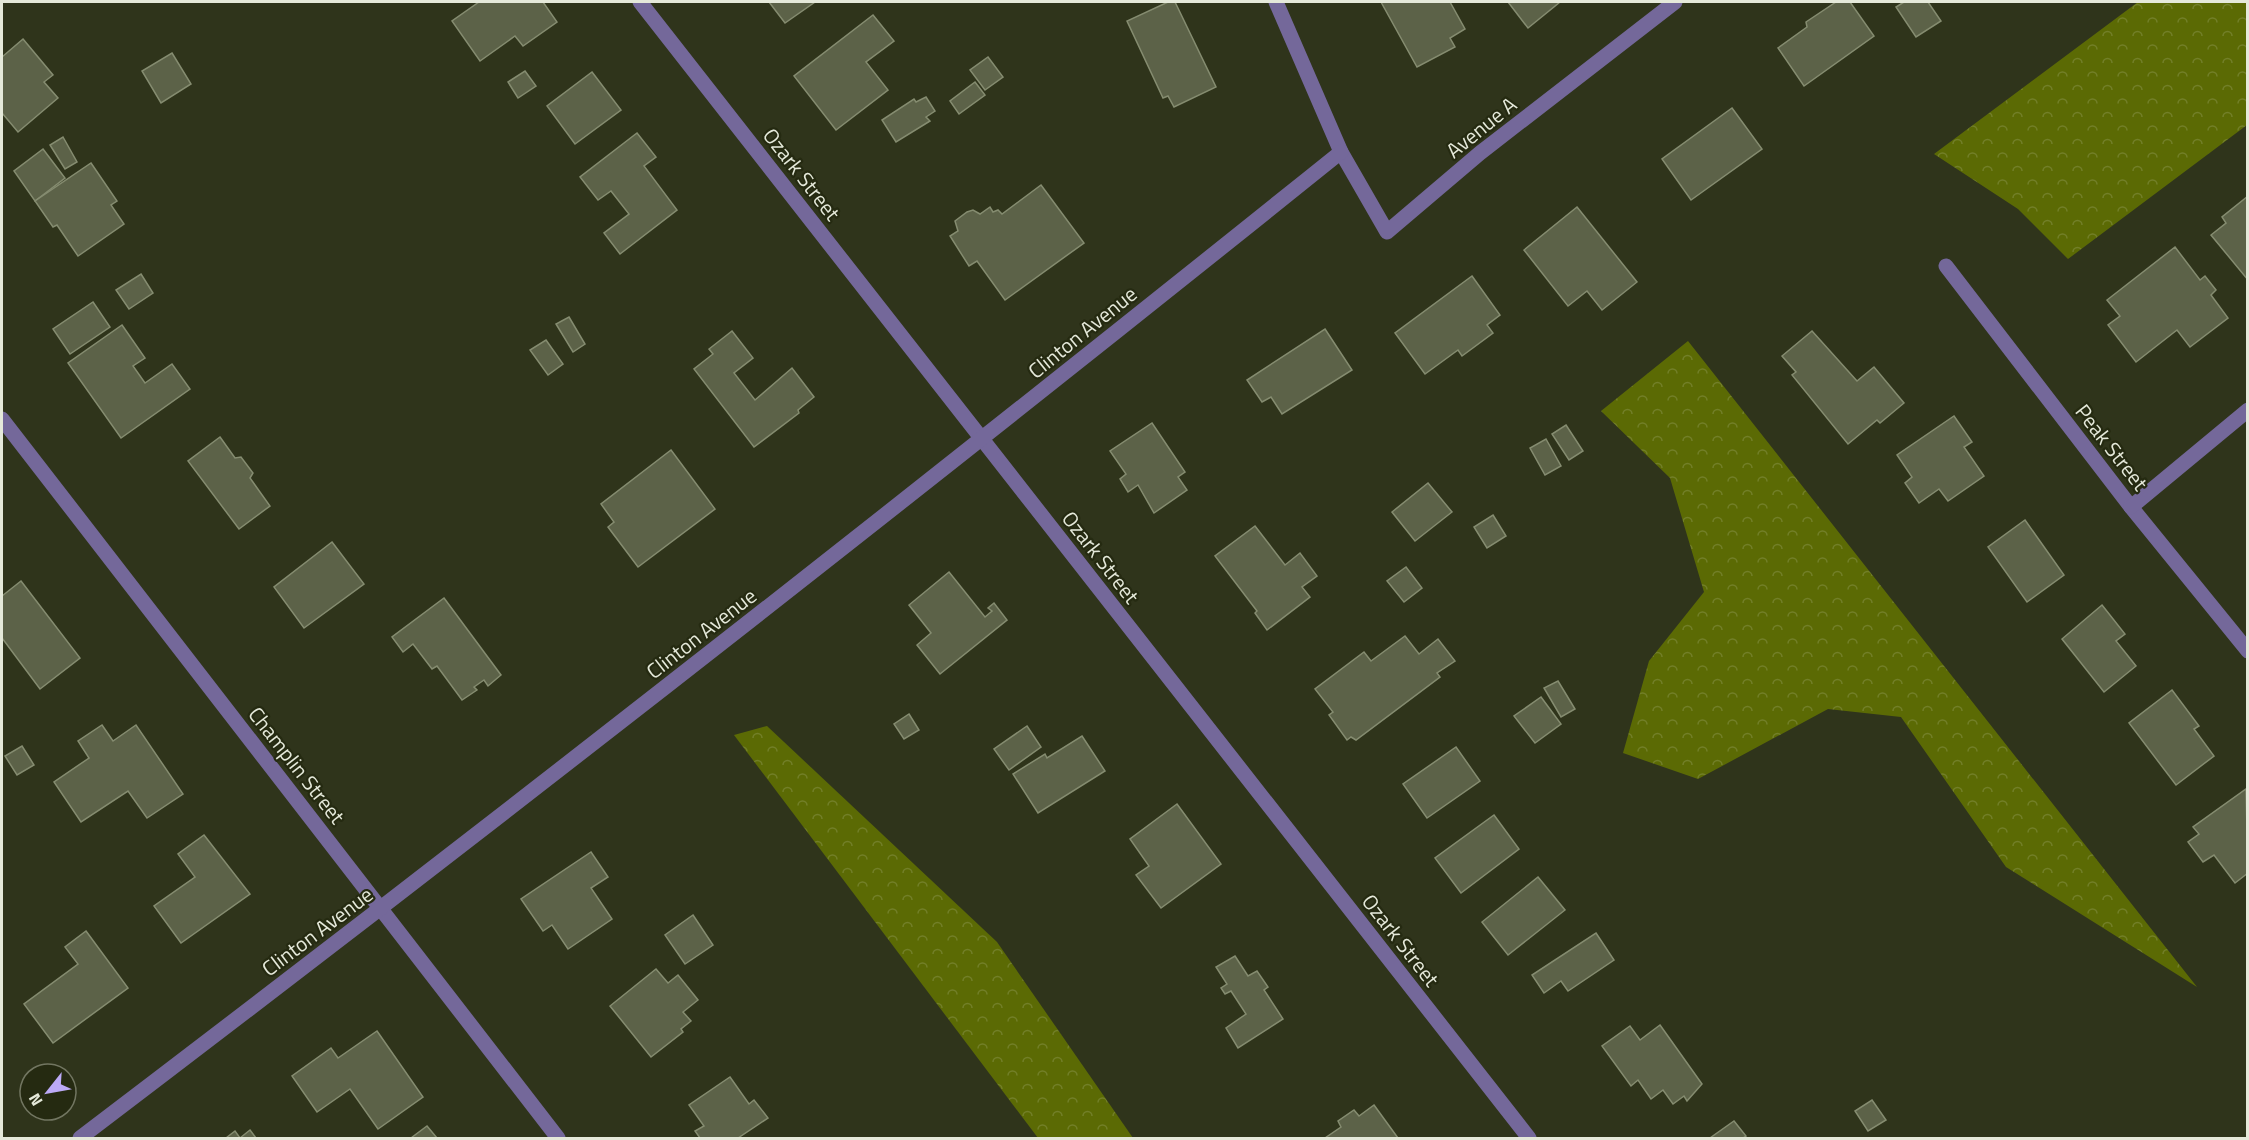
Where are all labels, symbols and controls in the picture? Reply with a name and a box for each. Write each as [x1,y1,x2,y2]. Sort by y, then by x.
street label: Avenue A [1439,88,1524,165]
street label: Ozark Street [756,121,849,228]
street label: Clinton Avenue [1021,278,1143,386]
street label: Peak Street [2068,397,2156,498]
street label: Ozark Street [1055,504,1148,611]
street label: Clinton Avenue [639,580,763,686]
street label: Champlin Street [241,699,353,831]
street label: Clinton Avenue [255,878,379,984]
street label: Ozark Street [1355,887,1448,994]
north arrow [18,1062,78,1122]
text: N [22,1089,48,1111]

